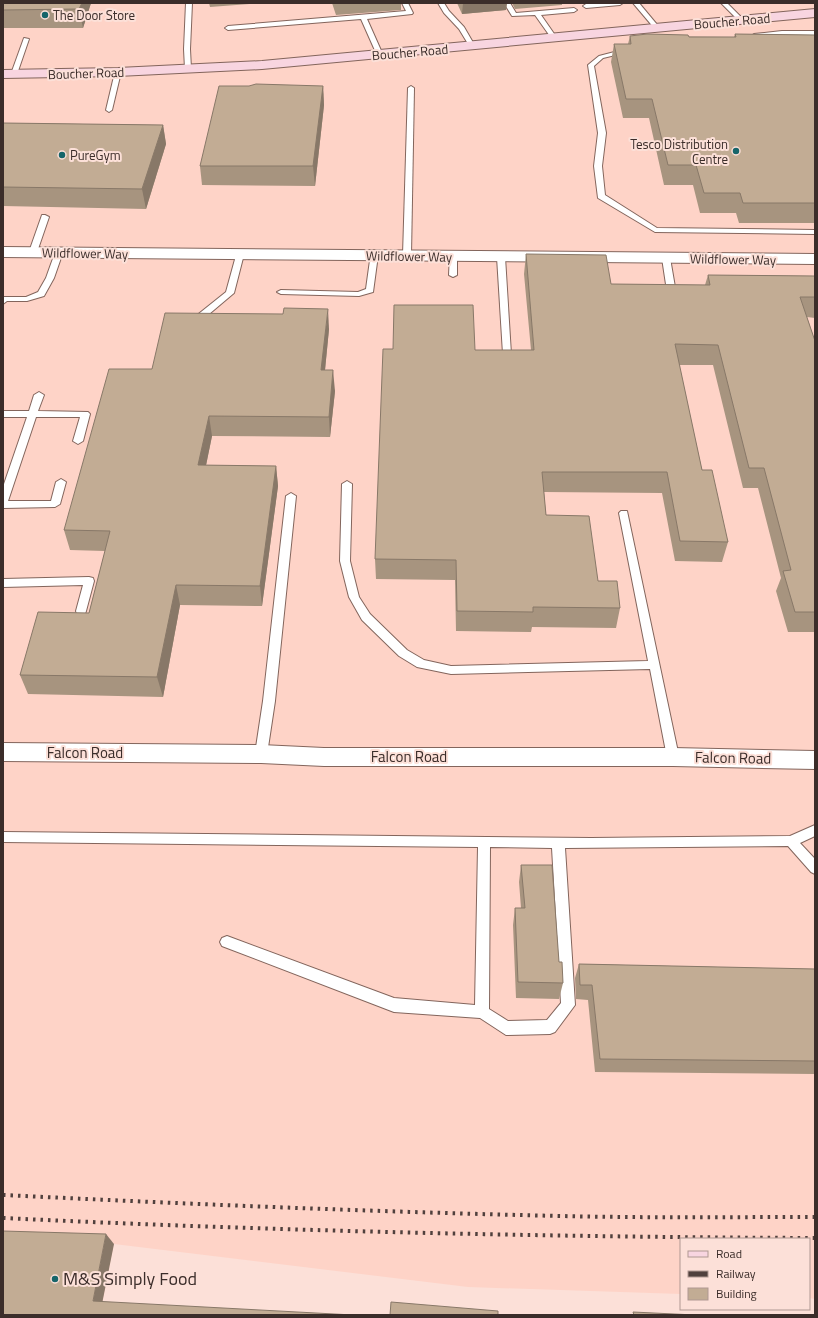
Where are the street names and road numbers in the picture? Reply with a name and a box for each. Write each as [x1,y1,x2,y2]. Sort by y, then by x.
street label: Boucher Road [693,8,771,34]
street label: Boucher Road [371,39,449,65]
street label: Boucher Road [47,62,125,84]
street label: Wildflower Way [42,242,128,264]
street label: Wildflower Way [366,245,452,267]
street label: Wildflower Way [690,248,776,270]
street label: Falcon Road [47,741,123,764]
street label: Falcon Road [371,745,447,768]
street label: Falcon Road [695,745,771,770]

